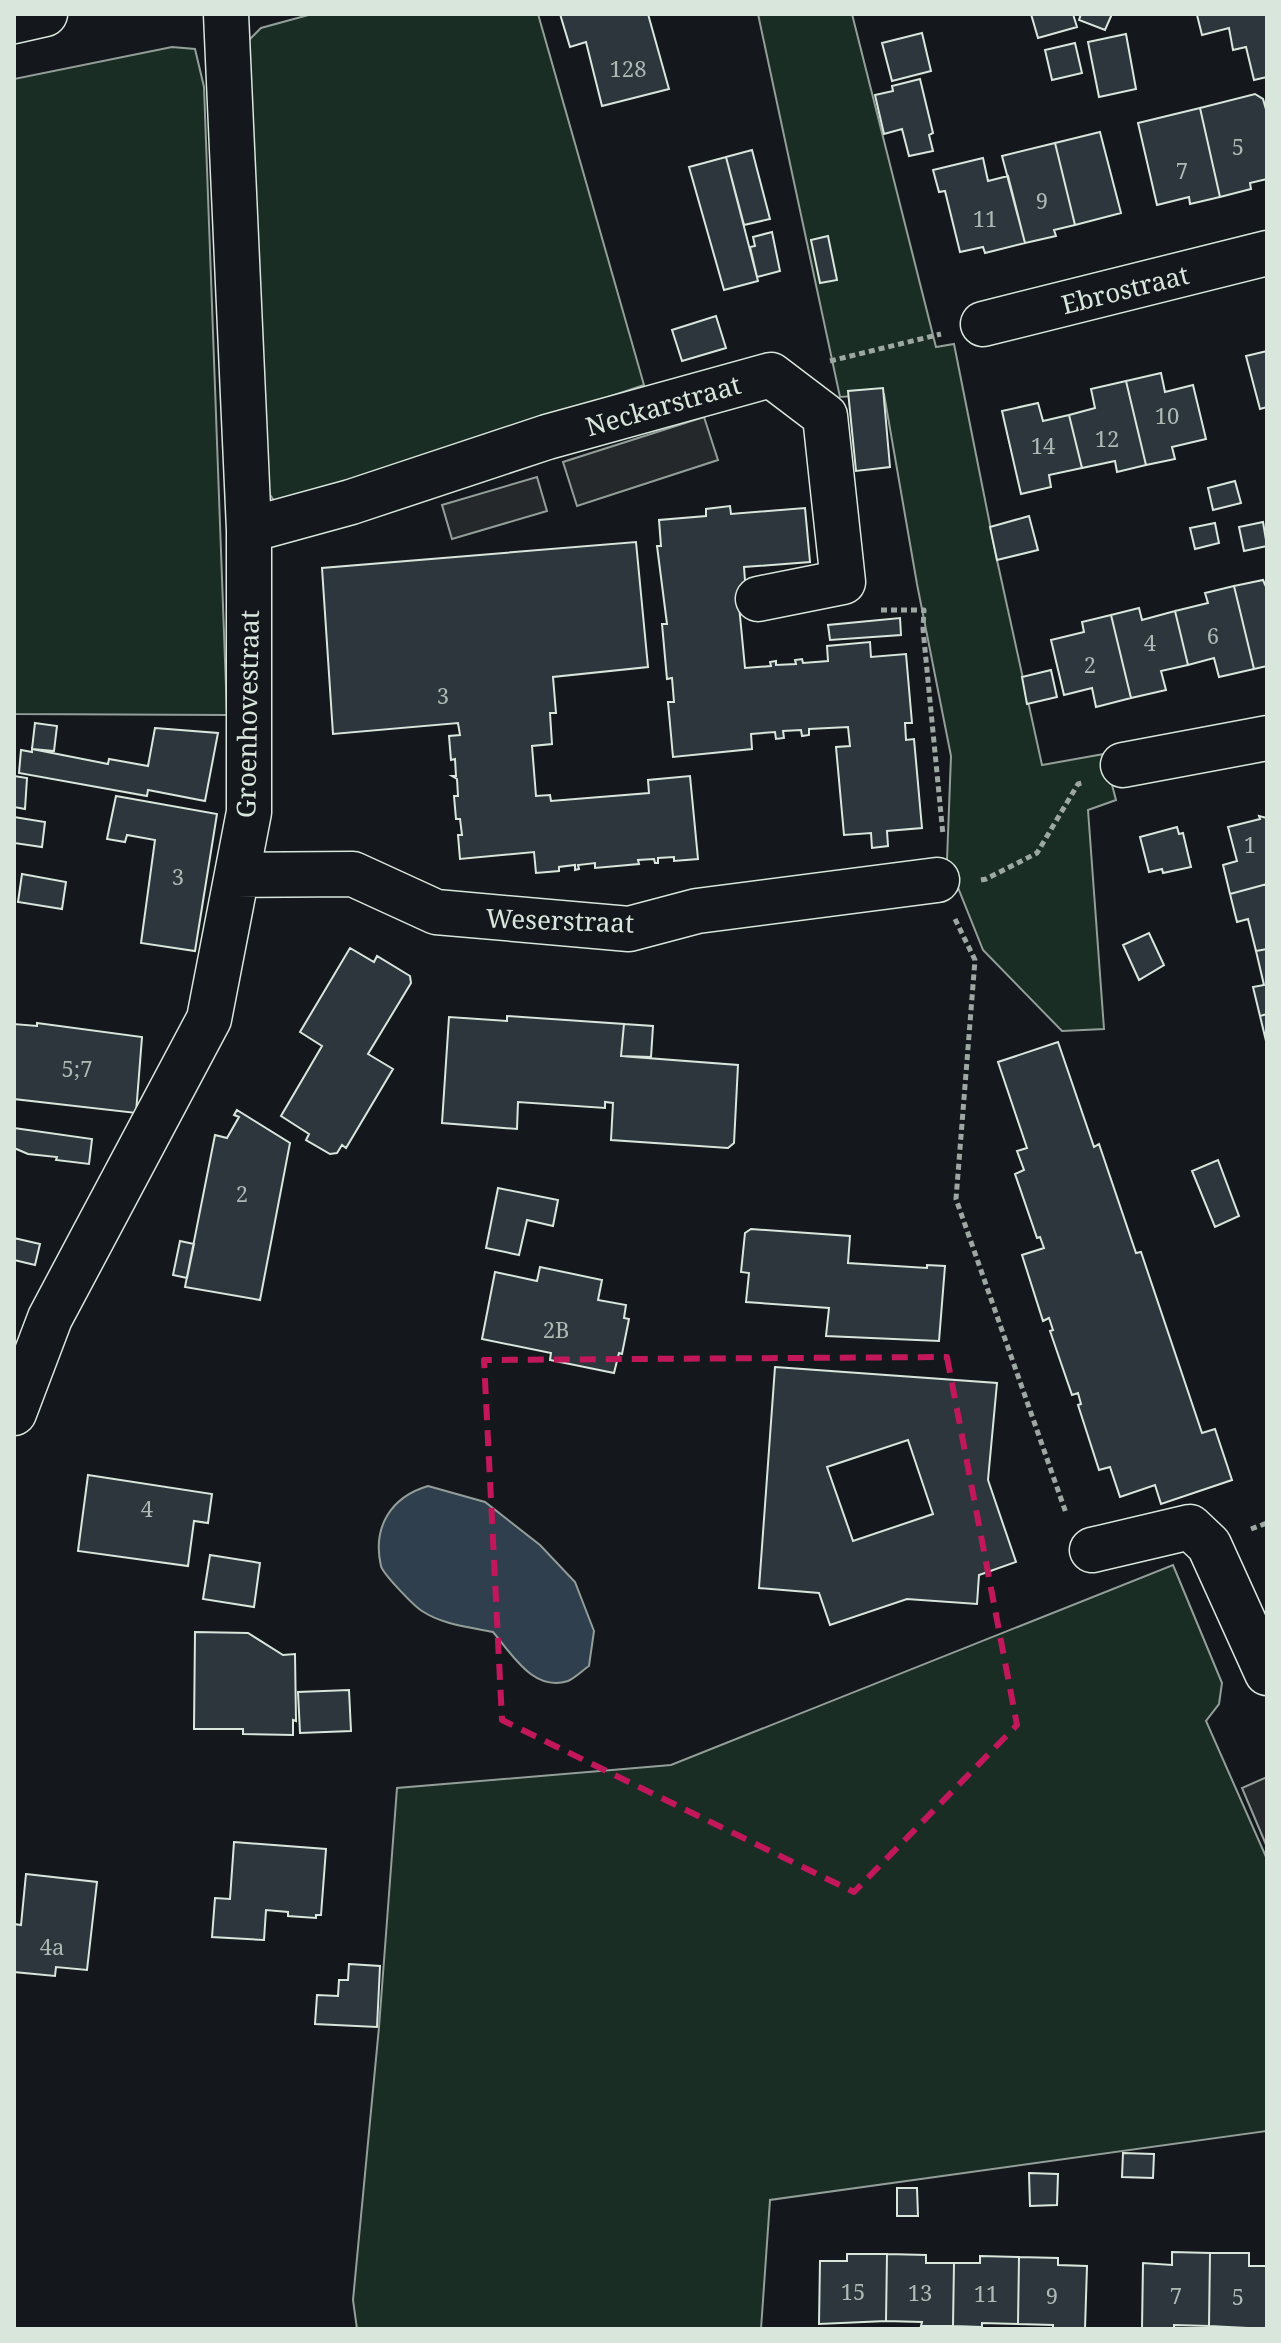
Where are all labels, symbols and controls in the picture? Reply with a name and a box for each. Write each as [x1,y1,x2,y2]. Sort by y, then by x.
house number: 128 [610,53,646,83]
house number: 5 [1232,131,1244,161]
house number: 7 [1176,155,1188,185]
house number: 9 [1036,185,1048,215]
house number: 11 [973,203,997,233]
street label: Ebrostraat [1057,256,1193,322]
street label: Neckarstraat [581,366,745,444]
house number: 10 [1155,400,1179,430]
house number: 12 [1095,423,1119,453]
house number: 14 [1031,430,1055,460]
street label: Groenhovestraat [227,610,267,818]
house number: 6 [1207,620,1219,650]
house number: 4 [1144,627,1156,657]
house number: 2 [1084,649,1096,679]
house number: 3 [437,680,449,710]
house number: 1 [1244,829,1256,859]
house number: 3 [172,861,184,891]
street label: Weserstraat [485,899,635,941]
house number: 5;7 [62,1053,92,1083]
house number: 2 [236,1178,248,1208]
house number: 2B [543,1314,569,1344]
house number: 4 [141,1493,153,1523]
house number: 4a [40,1931,64,1961]
house number: 15 [841,2276,865,2306]
house number: 13 [908,2277,932,2307]
house number: 11 [974,2278,998,2308]
house number: 9 [1046,2280,1058,2310]
house number: 7 [1170,2280,1182,2310]
house number: 5 [1232,2281,1244,2311]

